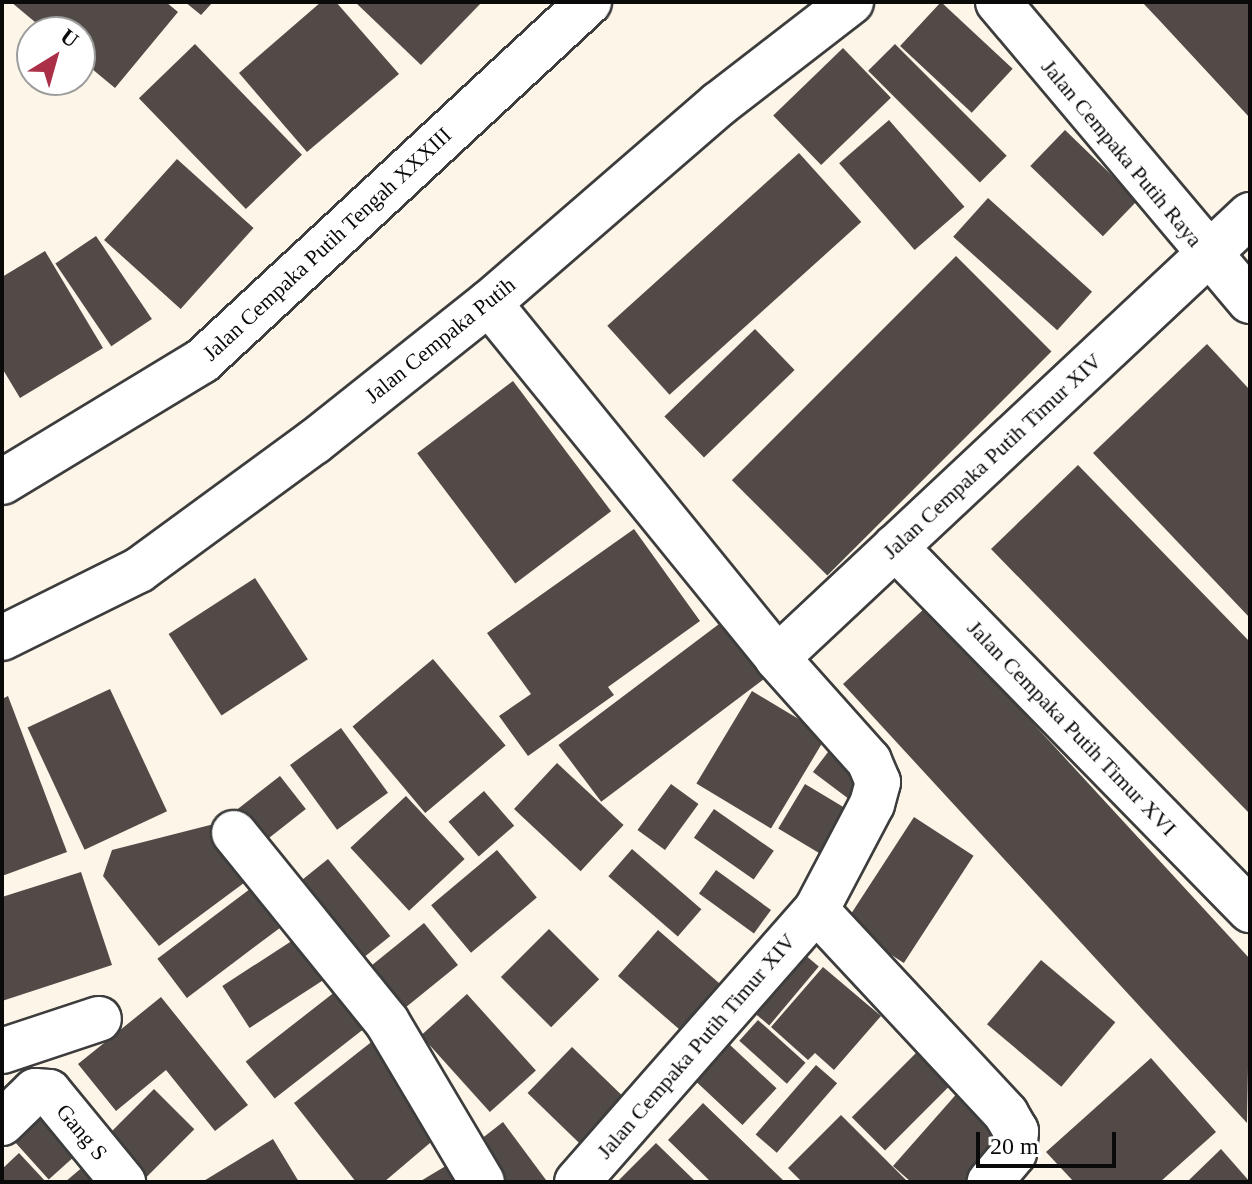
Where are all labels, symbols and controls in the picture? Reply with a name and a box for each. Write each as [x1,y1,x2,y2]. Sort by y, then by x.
north arrow [16,16,96,96]
text: U [56,23,83,53]
street label: Jalan Cempaka Putih Raya [1036,54,1208,252]
street label: Jalan Cempaka Putih Tengah XXXIII [197,122,457,366]
street label: Jalan Cempaka Putih [360,271,520,409]
street label: Jalan Cempaka Putih Timur XIV [877,347,1107,565]
street label: Jalan Cempaka Putih Timur XVI [962,615,1182,841]
street label: Jalan Cempaka Putih Timur XIV [591,928,801,1164]
street label: Gang S [51,1098,113,1166]
scale bar [980,1116,1120,1166]
text: 20 m [990,1133,1039,1159]

